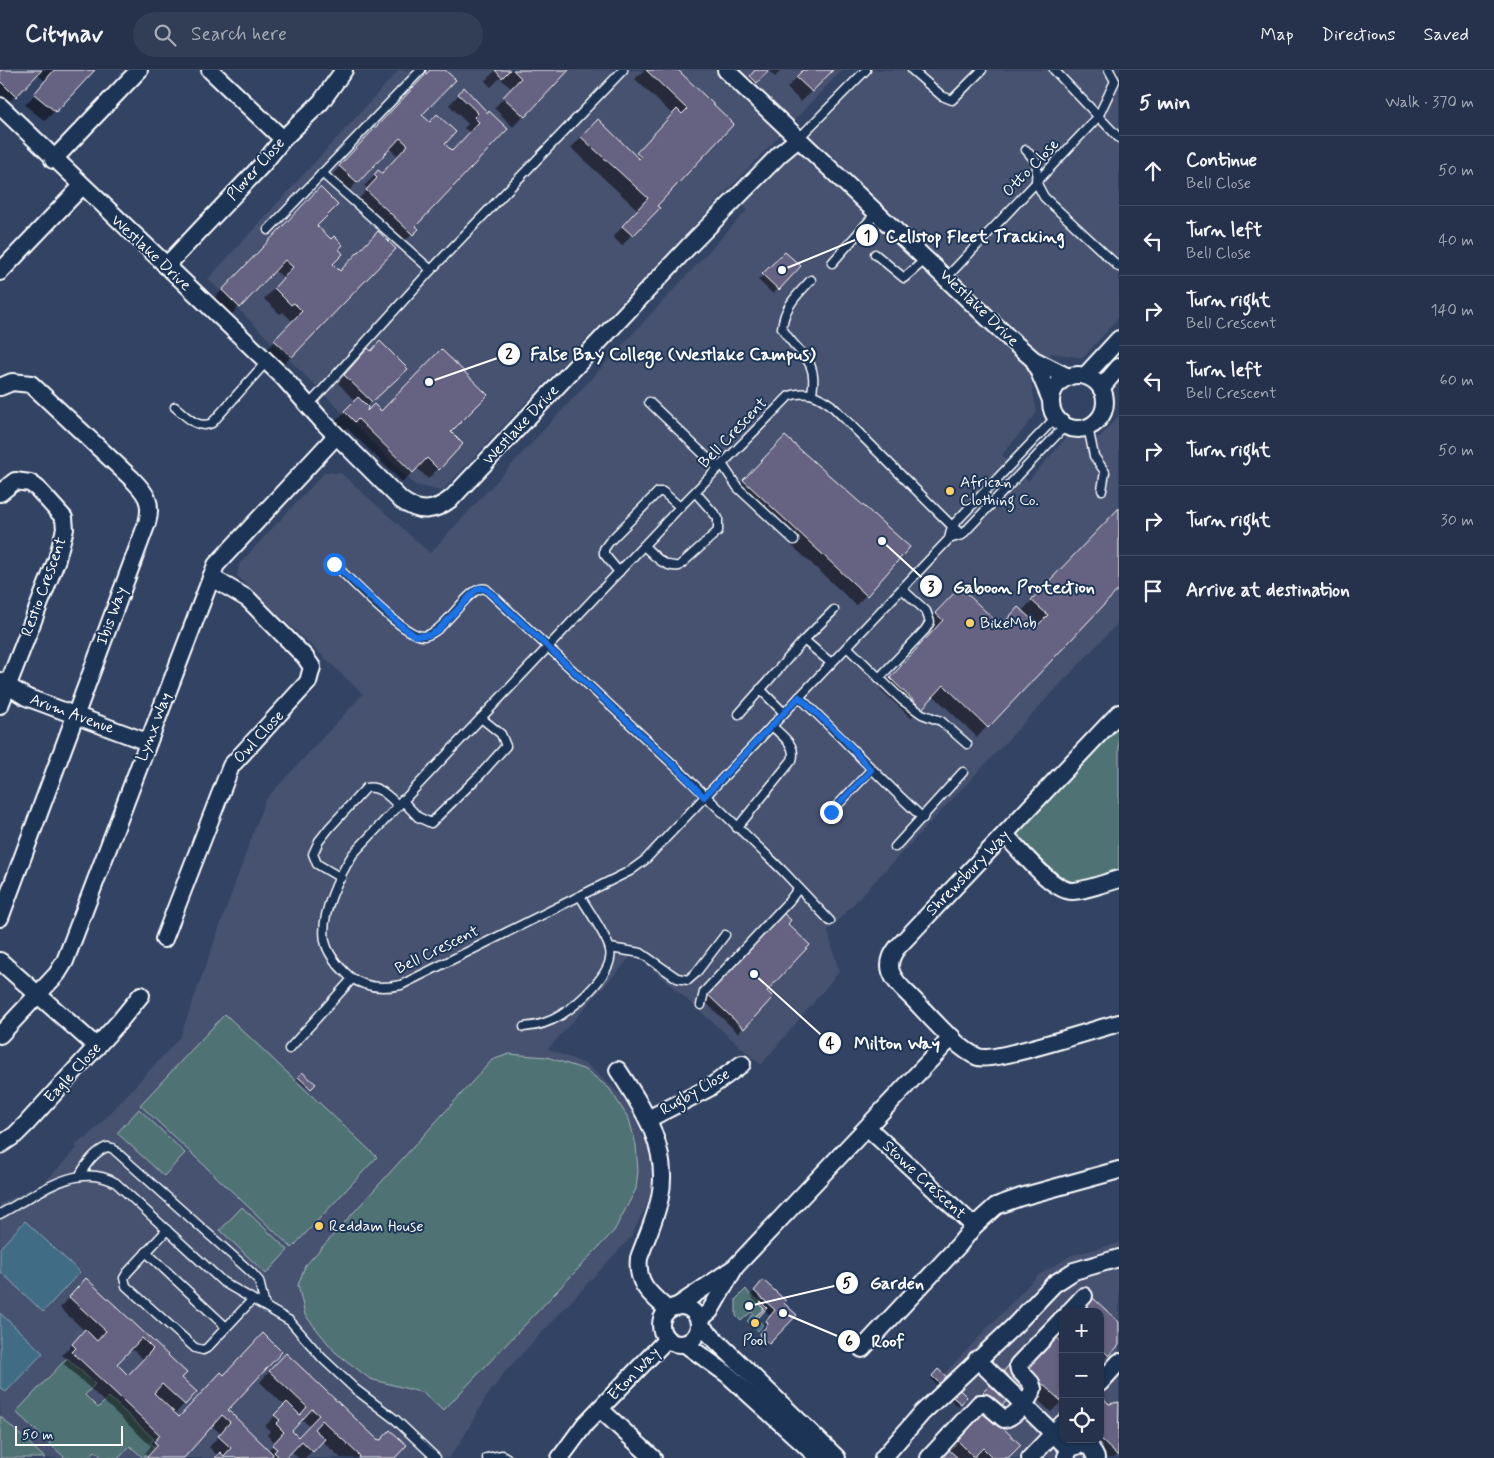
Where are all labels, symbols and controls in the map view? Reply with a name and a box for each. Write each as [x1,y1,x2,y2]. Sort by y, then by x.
search box [133,12,483,57]
text: Citynav [25,19,103,50]
icon: search [151,21,179,49]
text: Search here [191,22,287,47]
text: Map [1261,23,1294,47]
text: Directions [1322,23,1396,47]
text: Saved [1424,23,1469,47]
text: 5 min [1139,89,1191,117]
text: Walk · 370 m [1385,92,1474,113]
street label: Plover Close [222,133,290,205]
street label: Otto Close [998,134,1064,202]
text: Continue [1186,148,1257,173]
icon: ahead [1139,157,1167,185]
text: 50 m [1438,160,1474,181]
text: Bell Close [1186,173,1251,194]
street label: Westlake Drive [106,210,196,296]
text: Turn left [1186,218,1262,243]
callout: Cellstop Fleet Tracking [855,219,1070,252]
text: Cellstop Fleet Tracking [885,225,1065,249]
text: 1 [864,227,870,247]
icon: left [1139,227,1167,255]
text: 40 m [1438,230,1474,251]
text: Bell Close [1186,243,1251,264]
street label: Westlake Drive [935,265,1023,351]
text: Turn right [1186,288,1270,313]
icon: right [1139,297,1167,325]
text: 140 m [1430,300,1474,321]
text: Bell Crescent [1186,313,1277,334]
callout: False Bay College (Westlake Campus) [496,337,825,370]
text: False Bay College (Westlake Campus) [530,343,816,369]
text: 2 [505,345,513,365]
text: Turn left [1186,358,1262,383]
icon: left [1139,367,1167,395]
text: 60 m [1440,370,1474,391]
street label: Westlake Drive [478,380,564,470]
text: Bell Crescent [1186,383,1277,404]
street label: Bell Crescent [694,393,772,473]
icon: right [1139,437,1167,465]
text: Turn right [1186,438,1270,463]
text: 50 m [1438,440,1474,461]
place label: African Clothing Co. [960,472,1039,512]
marker: African Clothing Co. [944,485,956,497]
icon: right [1139,507,1167,535]
text: Turn right [1186,508,1270,533]
text: 30 m [1441,510,1474,531]
street label: Restio Crescent [16,534,72,640]
route start [323,553,346,576]
callout: Gaboon Protection [918,570,1105,603]
text: Gaboon Protection [953,576,1095,600]
icon: arrive [1139,577,1167,605]
text: 3 [928,578,935,598]
text: Arrive at destination [1186,578,1350,603]
street label: Ibis Way [92,584,132,648]
place label: BikeMob [980,613,1037,634]
marker: BikeMob [964,617,976,629]
street label: Arum Avenue [27,689,118,739]
street label: Lynx Way [131,689,177,765]
street label: Owl Close [229,706,289,768]
route end [820,801,843,824]
street label: Shrewsbury Way [921,825,1015,921]
street label: Bell Crescent [392,920,483,979]
callout: Milton Way [818,1026,950,1059]
text: Milton Way [854,1032,940,1056]
text: 4 [826,1034,835,1054]
street label: Eagle Close [40,1038,106,1108]
street label: Rugby Close [656,1064,734,1121]
street label: Stowe Crescent [878,1136,971,1224]
place label: Reddam House [329,1216,424,1237]
marker: Reddam House [313,1220,325,1232]
callout: Garden [835,1266,934,1299]
text: Garden [870,1272,924,1296]
text: 5 [842,1274,852,1294]
map controls [1059,1308,1104,1443]
button: + [1059,1308,1104,1353]
marker: Pool [749,1317,761,1329]
callout: Roof [836,1324,914,1357]
place label: Pool [743,1330,767,1351]
text: Roof [872,1330,905,1354]
text: 6 [845,1332,853,1352]
street label: Eton Way [603,1343,665,1405]
button: − [1059,1353,1104,1398]
button: locate [1059,1398,1104,1443]
scale bar [15,1423,122,1446]
text: 50 m [22,1426,53,1444]

